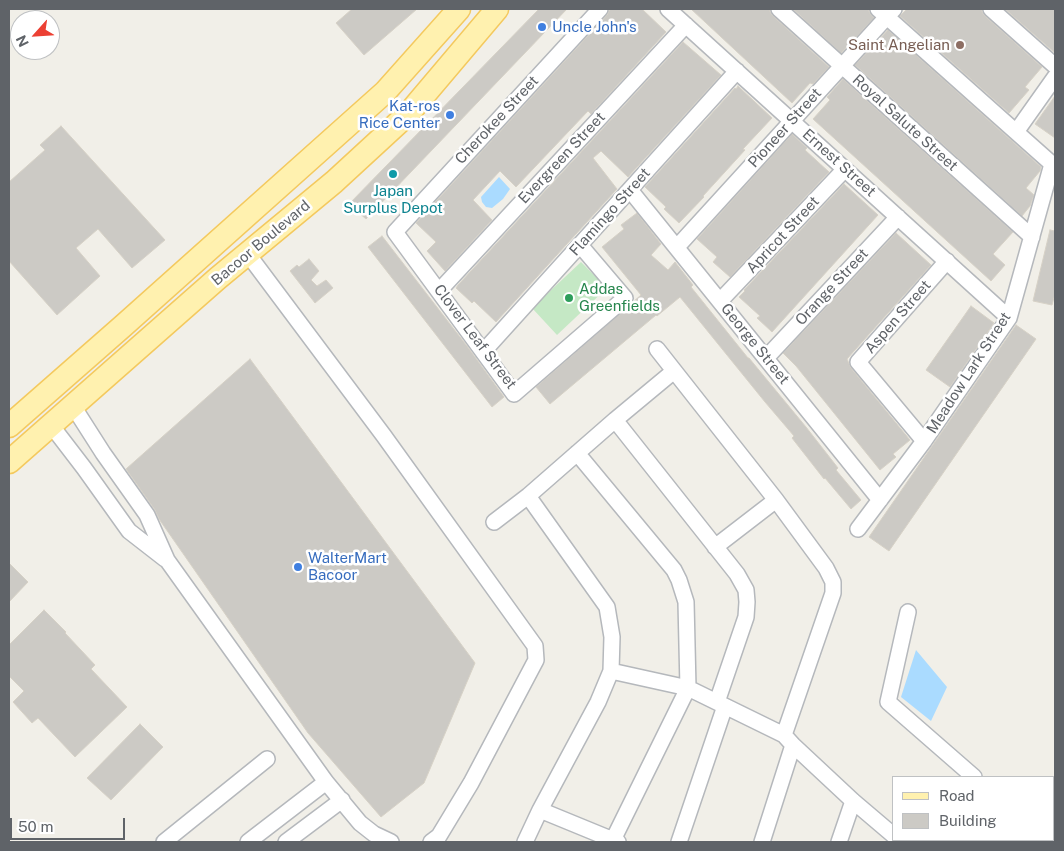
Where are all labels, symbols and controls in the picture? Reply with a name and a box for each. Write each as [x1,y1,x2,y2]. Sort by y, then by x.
north arrow [10,10,60,60]
place label: Uncle John's [552,18,637,36]
marker: Uncle John's [536,21,548,33]
text: N [13,33,32,50]
place label: Saint Angelian [848,36,950,54]
marker: Saint Angelian [954,39,966,51]
street label: Royal Salute Street [849,71,961,175]
street label: Cherokee Street [451,72,543,168]
street label: Pioneer Street [745,85,825,171]
place label: Kat-ros Rice Center [359,97,440,132]
street label: Evergreen Street [515,108,609,208]
marker: Kat-ros Rice Center [444,109,456,121]
street label: Ernest Street [798,125,880,201]
street label: Flamingo Street [566,164,654,260]
marker: Japan Surplus Depot [387,168,399,180]
place label: Japan Surplus Depot [343,182,443,217]
street label: Apricot Street [743,193,823,277]
street label: Bacoor Boulevard [208,197,314,289]
street label: Orange Street [792,245,872,329]
street label: Aspen Street [861,277,935,357]
place label: Addas Greenfields [579,280,660,315]
street label: Clover Leaf Street [430,281,520,393]
marker: Addas Greenfields [563,292,575,304]
street label: George Street [717,300,793,388]
street label: Meadow Lark Street [923,309,1015,437]
place label: WalterMart Bacoor [308,549,387,584]
marker: WalterMart Bacoor [292,561,304,573]
legend [892,776,1054,841]
text: Road [939,787,975,804]
scale bar [12,808,128,840]
text: Building [939,812,997,829]
text: 50 m [18,818,53,835]

